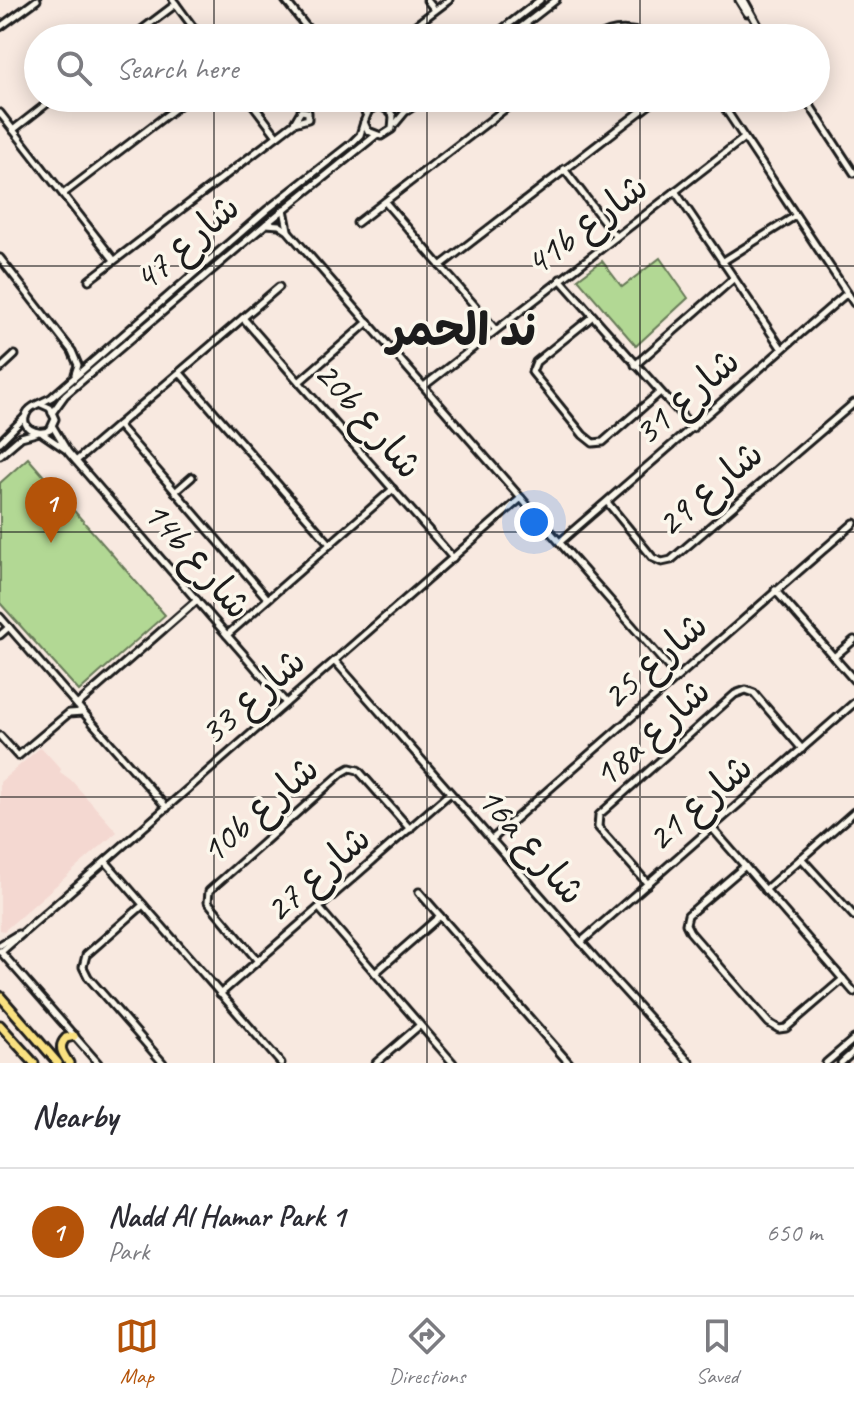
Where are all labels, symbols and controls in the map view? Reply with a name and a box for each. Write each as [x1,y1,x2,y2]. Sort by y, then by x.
search box [24,24,830,112]
icon: search [52,46,96,90]
text: Search here [116,49,238,87]
street label: 41b شارع [515,163,659,288]
street label: شارع 47 [123,183,251,304]
district label: ند الحمر [384,301,536,359]
street label: شارع 31 [623,337,751,458]
street label: 20b شارع [302,350,433,490]
street label: شارع 29 [646,430,774,549]
pin: 1 [25,477,77,543]
street label: 14b شارع [131,490,262,630]
your location [514,502,554,542]
street label: شارع 25 [591,601,719,722]
street label: شارع 33 [189,637,317,758]
street label: 18a شارع [583,667,722,800]
street label: شارع 21 [636,743,764,864]
street label: 10b شارع [190,745,330,876]
street label: 16a شارع [465,776,596,916]
street label: شارع 27 [254,814,382,935]
text: Nearby [32,1094,118,1137]
text: Nadd Al Hamar Park 1 [108,1197,345,1235]
text: 1 [52,1216,64,1249]
text: 650 m [766,1216,822,1249]
text: Park [108,1235,149,1268]
tab: Map [115,1314,159,1390]
tab: Directions [389,1314,465,1390]
tab: Saved [695,1314,739,1390]

